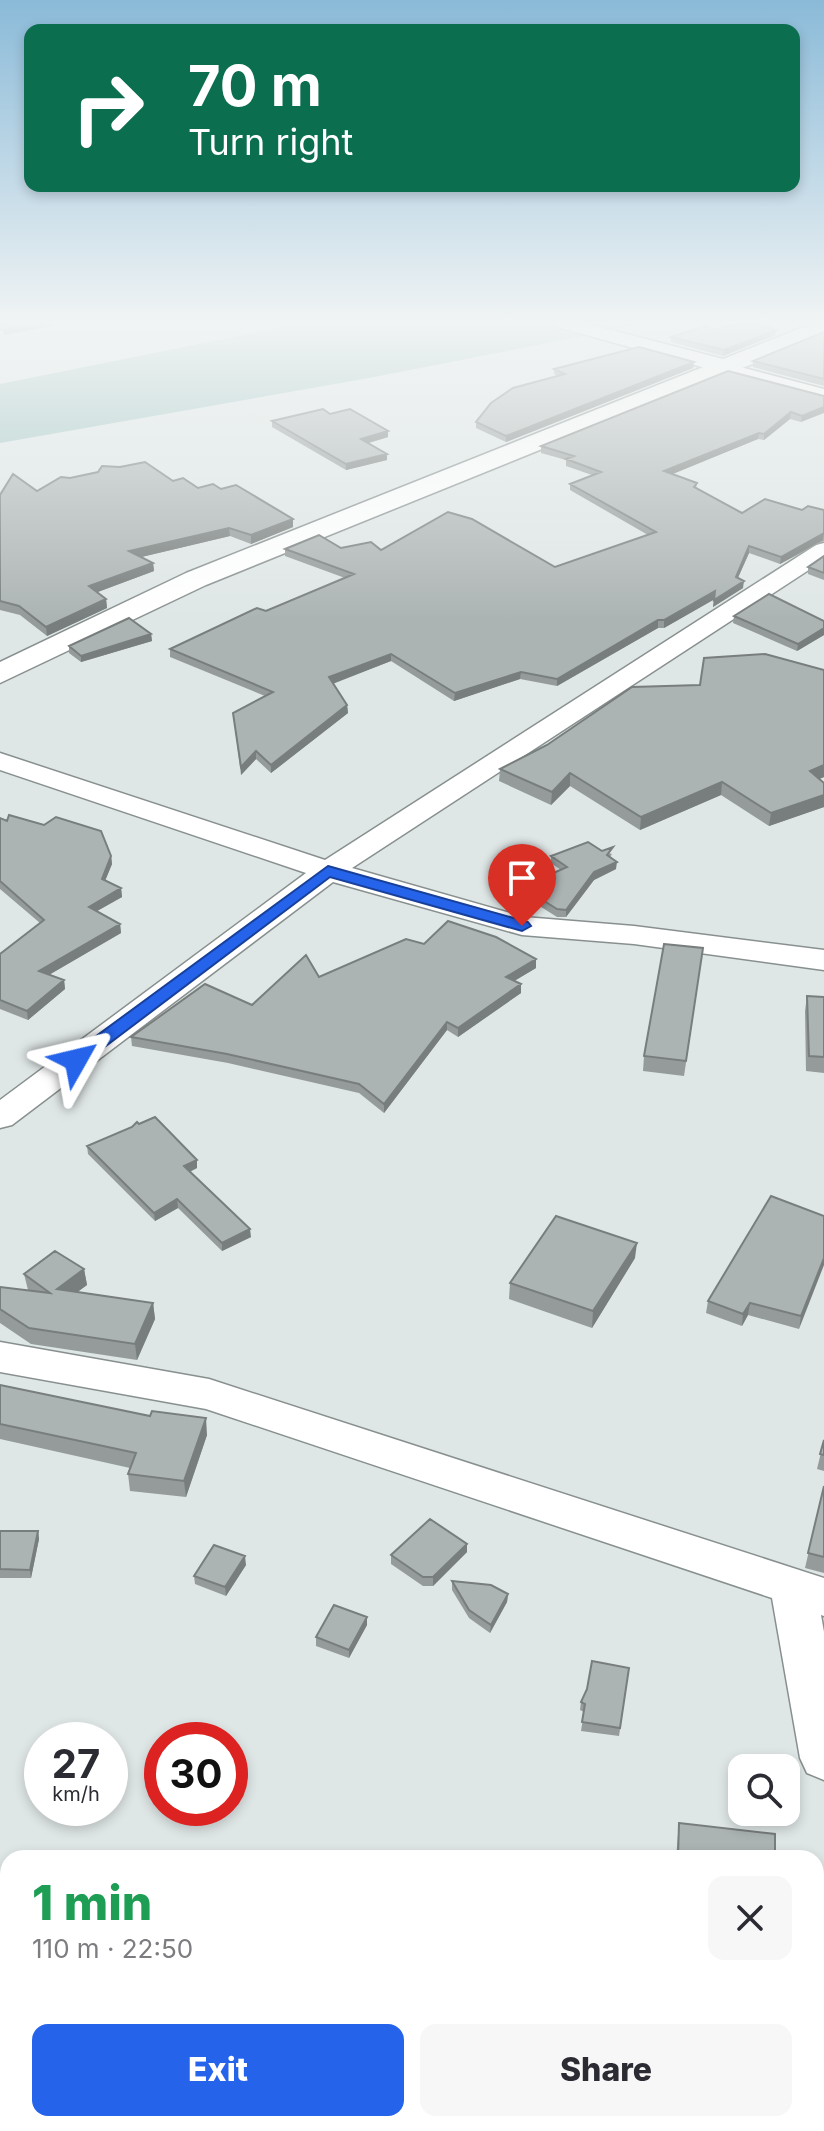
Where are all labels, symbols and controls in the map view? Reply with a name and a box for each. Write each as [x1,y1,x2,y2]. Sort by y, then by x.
text: 70 m [188,52,322,120]
icon: right [56,56,160,160]
text: Turn right [188,120,353,164]
pin [488,844,556,926]
icon: arrive [500,856,544,900]
position arrow [34,1018,118,1102]
speed limit sign: 30 [144,1722,248,1826]
text: 27 [52,1739,100,1788]
map controls [728,1754,800,1826]
button: search [728,1754,800,1826]
text: km/h [52,1782,100,1806]
text: 1 min [32,1873,152,1932]
button: close [708,1876,792,1960]
text: 110 m · 22:50 [32,1933,193,1964]
button: Exit [32,2024,404,2116]
button: Share [420,2024,792,2116]

